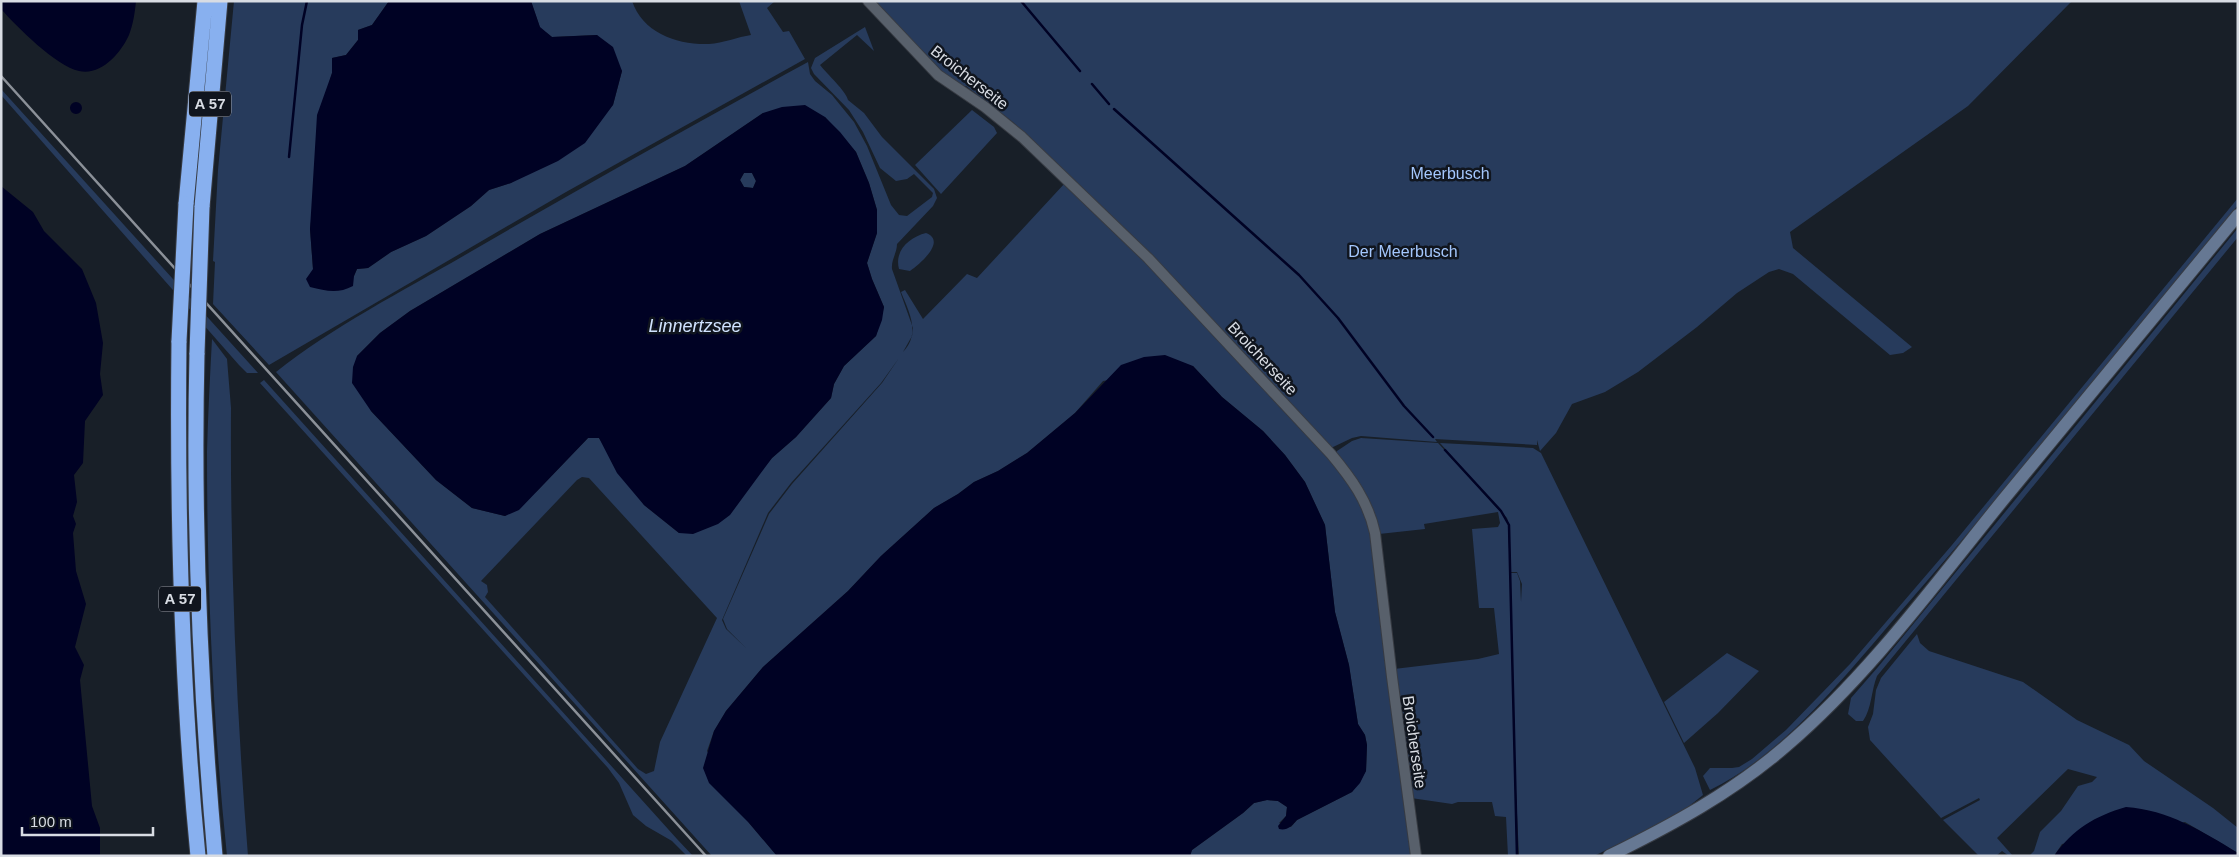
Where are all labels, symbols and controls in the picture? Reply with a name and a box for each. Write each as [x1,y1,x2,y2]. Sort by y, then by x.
street label: Broicherseite [928,42,1012,113]
road number: A 57 [189,92,231,116]
park label: Meerbusch [1410,165,1490,182]
park label: Der Meerbusch [1348,243,1458,260]
water label: Linnertzsee [648,316,742,336]
street label: Broicherseite [1225,318,1301,398]
road number: A 57 [159,586,201,612]
street label: Broicherseite [1400,695,1429,790]
scale bar [22,804,154,836]
text: 100 m [30,813,72,830]

